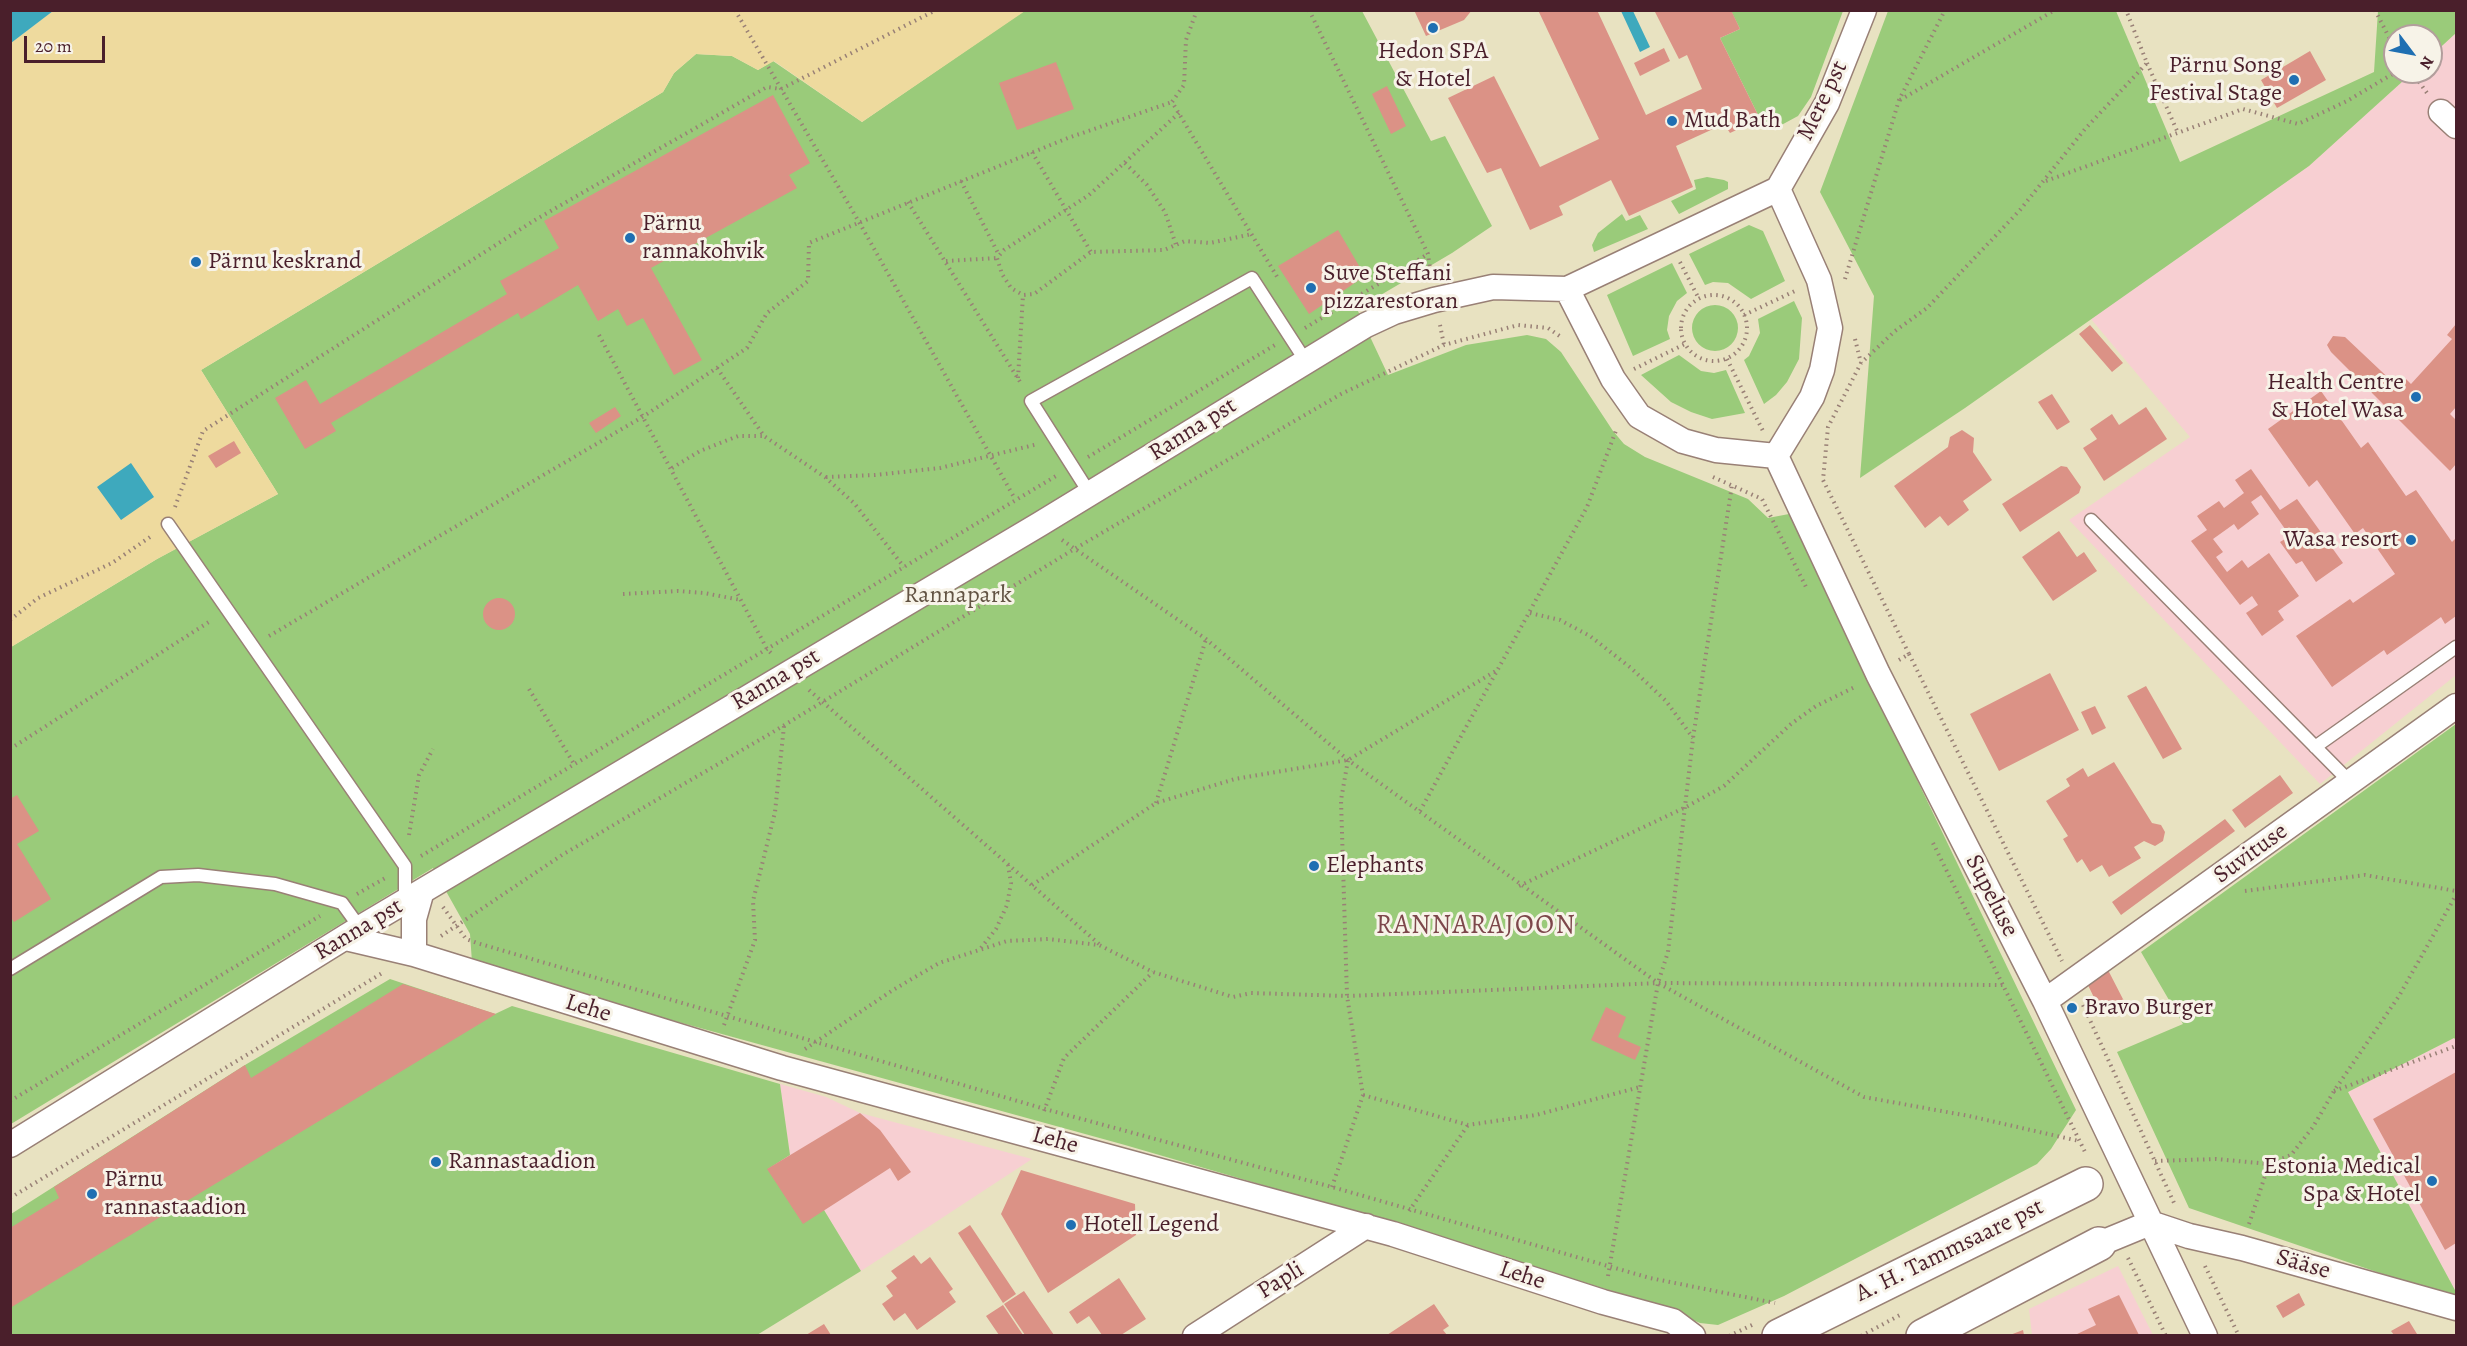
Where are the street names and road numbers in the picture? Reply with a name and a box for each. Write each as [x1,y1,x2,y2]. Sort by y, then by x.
street label: Mere pst [1791,56,1855,146]
street label: Ranna pst [1144,392,1242,468]
street label: Ranna pst [727,642,825,718]
street label: Suvituse [2208,818,2294,890]
street label: Supeluse [1958,850,2024,942]
street label: Ranna pst [310,892,408,968]
street label: Lehe [562,988,614,1030]
street label: Lehe [1029,1121,1081,1161]
street label: A. H. Tammsaare pst [1851,1193,2049,1309]
street label: Sääse [2273,1244,2333,1286]
street label: Lehe [1495,1255,1549,1297]
street label: Papli [1252,1256,1310,1306]

